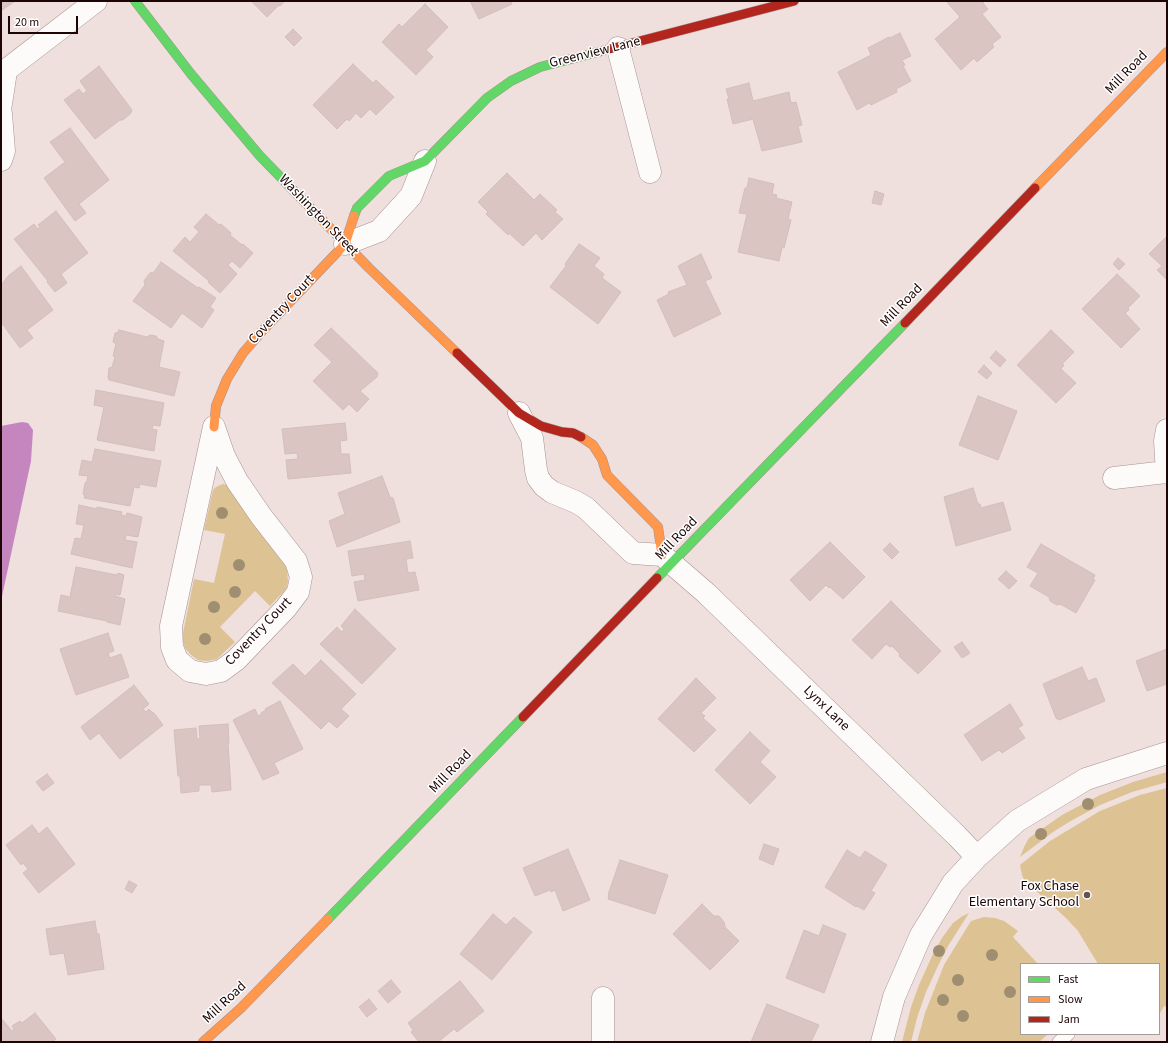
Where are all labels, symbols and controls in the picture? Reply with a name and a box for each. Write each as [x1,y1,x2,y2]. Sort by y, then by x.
scale bar [10,8,80,34]
text: 20 m [15,14,39,31]
street label: Greenview Lane [548,34,642,72]
street label: Mill Road [1102,48,1152,98]
street label: Washington Street [275,172,361,260]
street label: Coventry Court [246,272,318,348]
street label: Mill Road [877,281,927,331]
street label: Mill Road [652,514,702,564]
street label: Coventry Court [222,594,296,670]
street label: Lynx Lane [799,683,853,735]
street label: Mill Road [426,747,476,797]
place label: Fox Chase Elementary School [969,879,1079,912]
marker: Fox Chase Elementary School [1082,890,1092,900]
legend [1020,963,1160,1035]
text: Fast [1058,971,1078,988]
street label: Mill Road [200,979,250,1027]
text: Slow [1058,991,1083,1008]
text: Jam [1058,1011,1080,1028]

